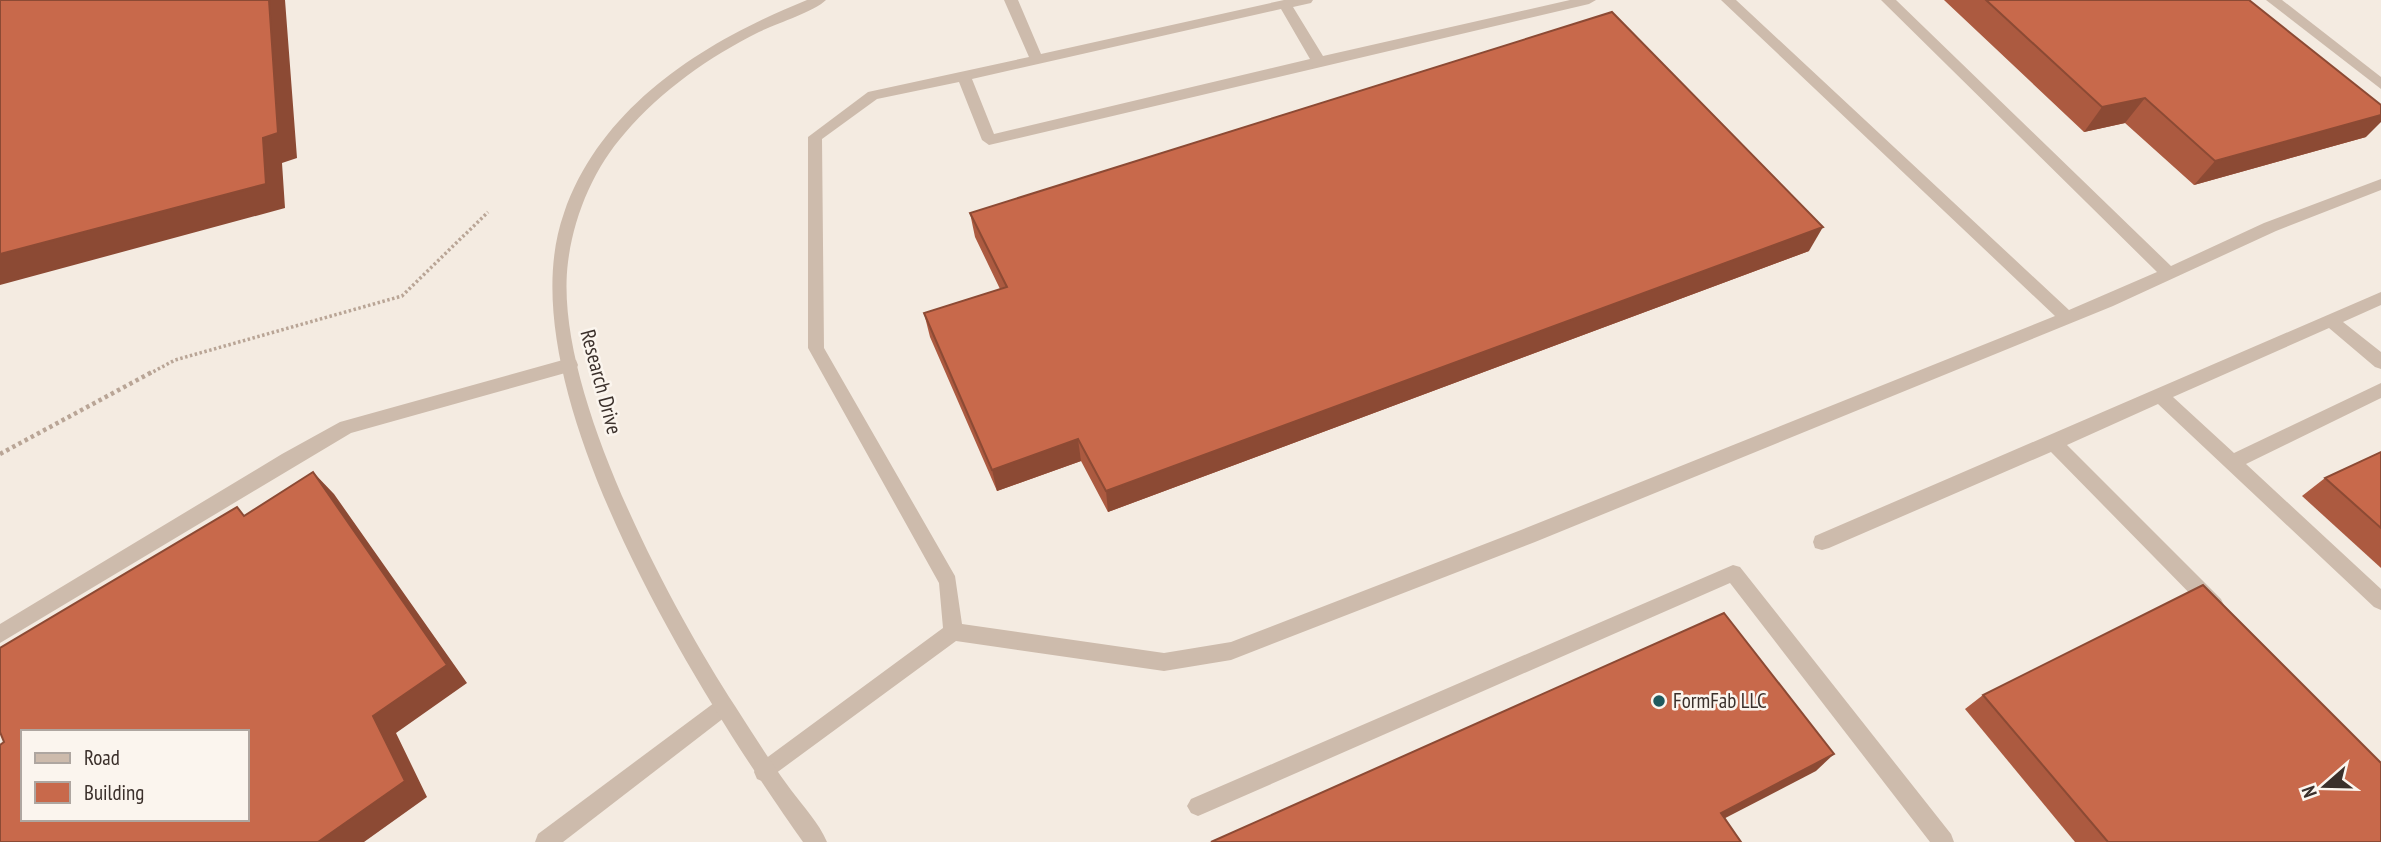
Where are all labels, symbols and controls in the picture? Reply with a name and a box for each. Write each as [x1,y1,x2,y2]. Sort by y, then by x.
street label: Research Drive [575,327,628,437]
place label: FormFab LLC [1673,687,1767,714]
marker: FormFab LLC [1651,693,1667,709]
legend [21,730,248,821]
text: Road [84,744,120,771]
north arrow [2290,751,2360,821]
text: Building [84,779,144,806]
text: N [2296,783,2322,801]

